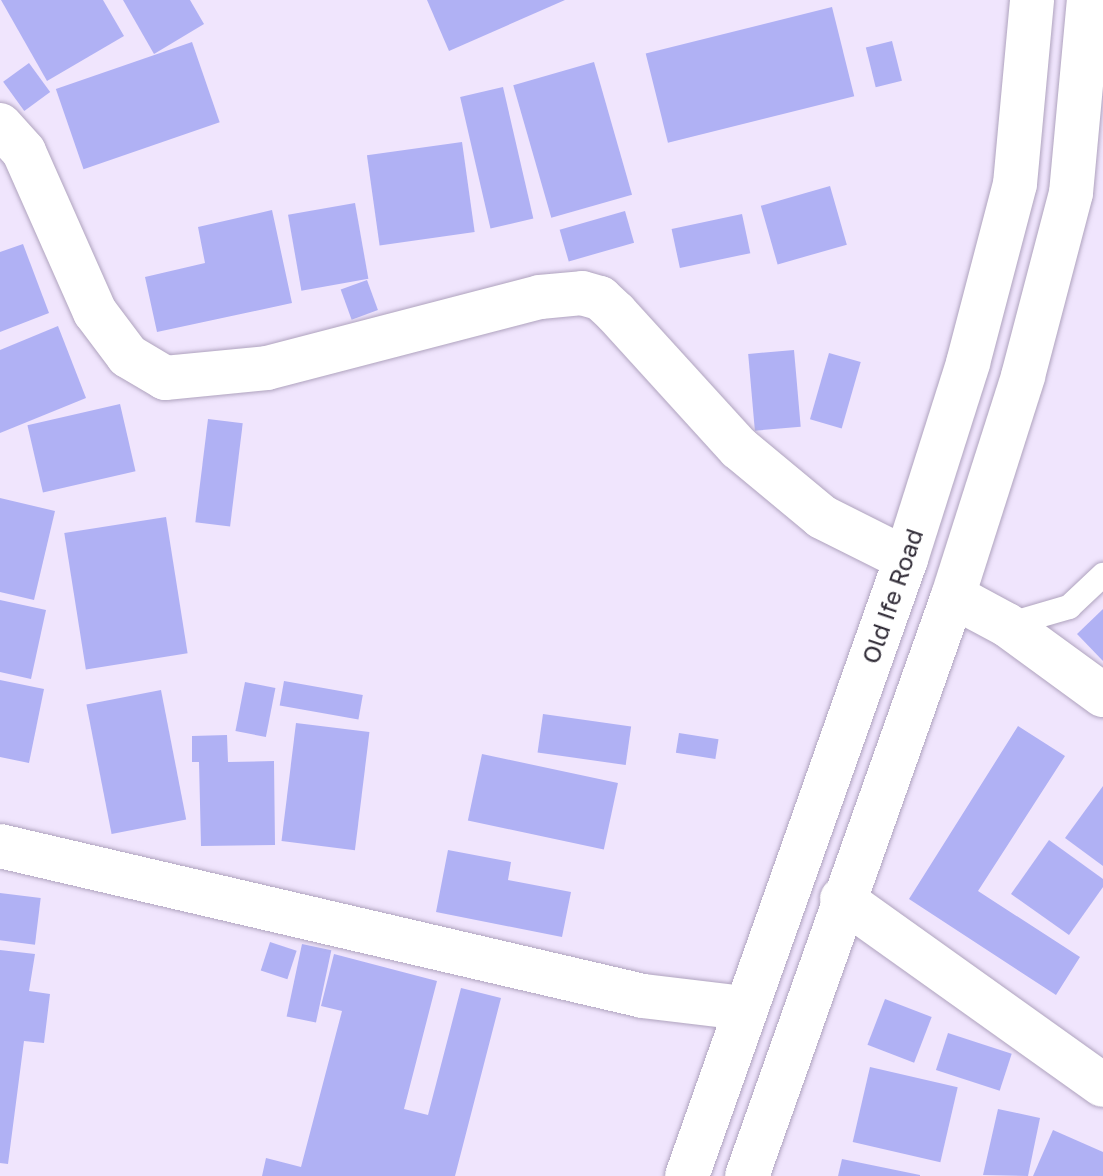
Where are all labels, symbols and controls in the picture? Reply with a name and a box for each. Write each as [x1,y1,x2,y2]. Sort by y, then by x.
street label: Old Ife Road [855,525,929,667]

